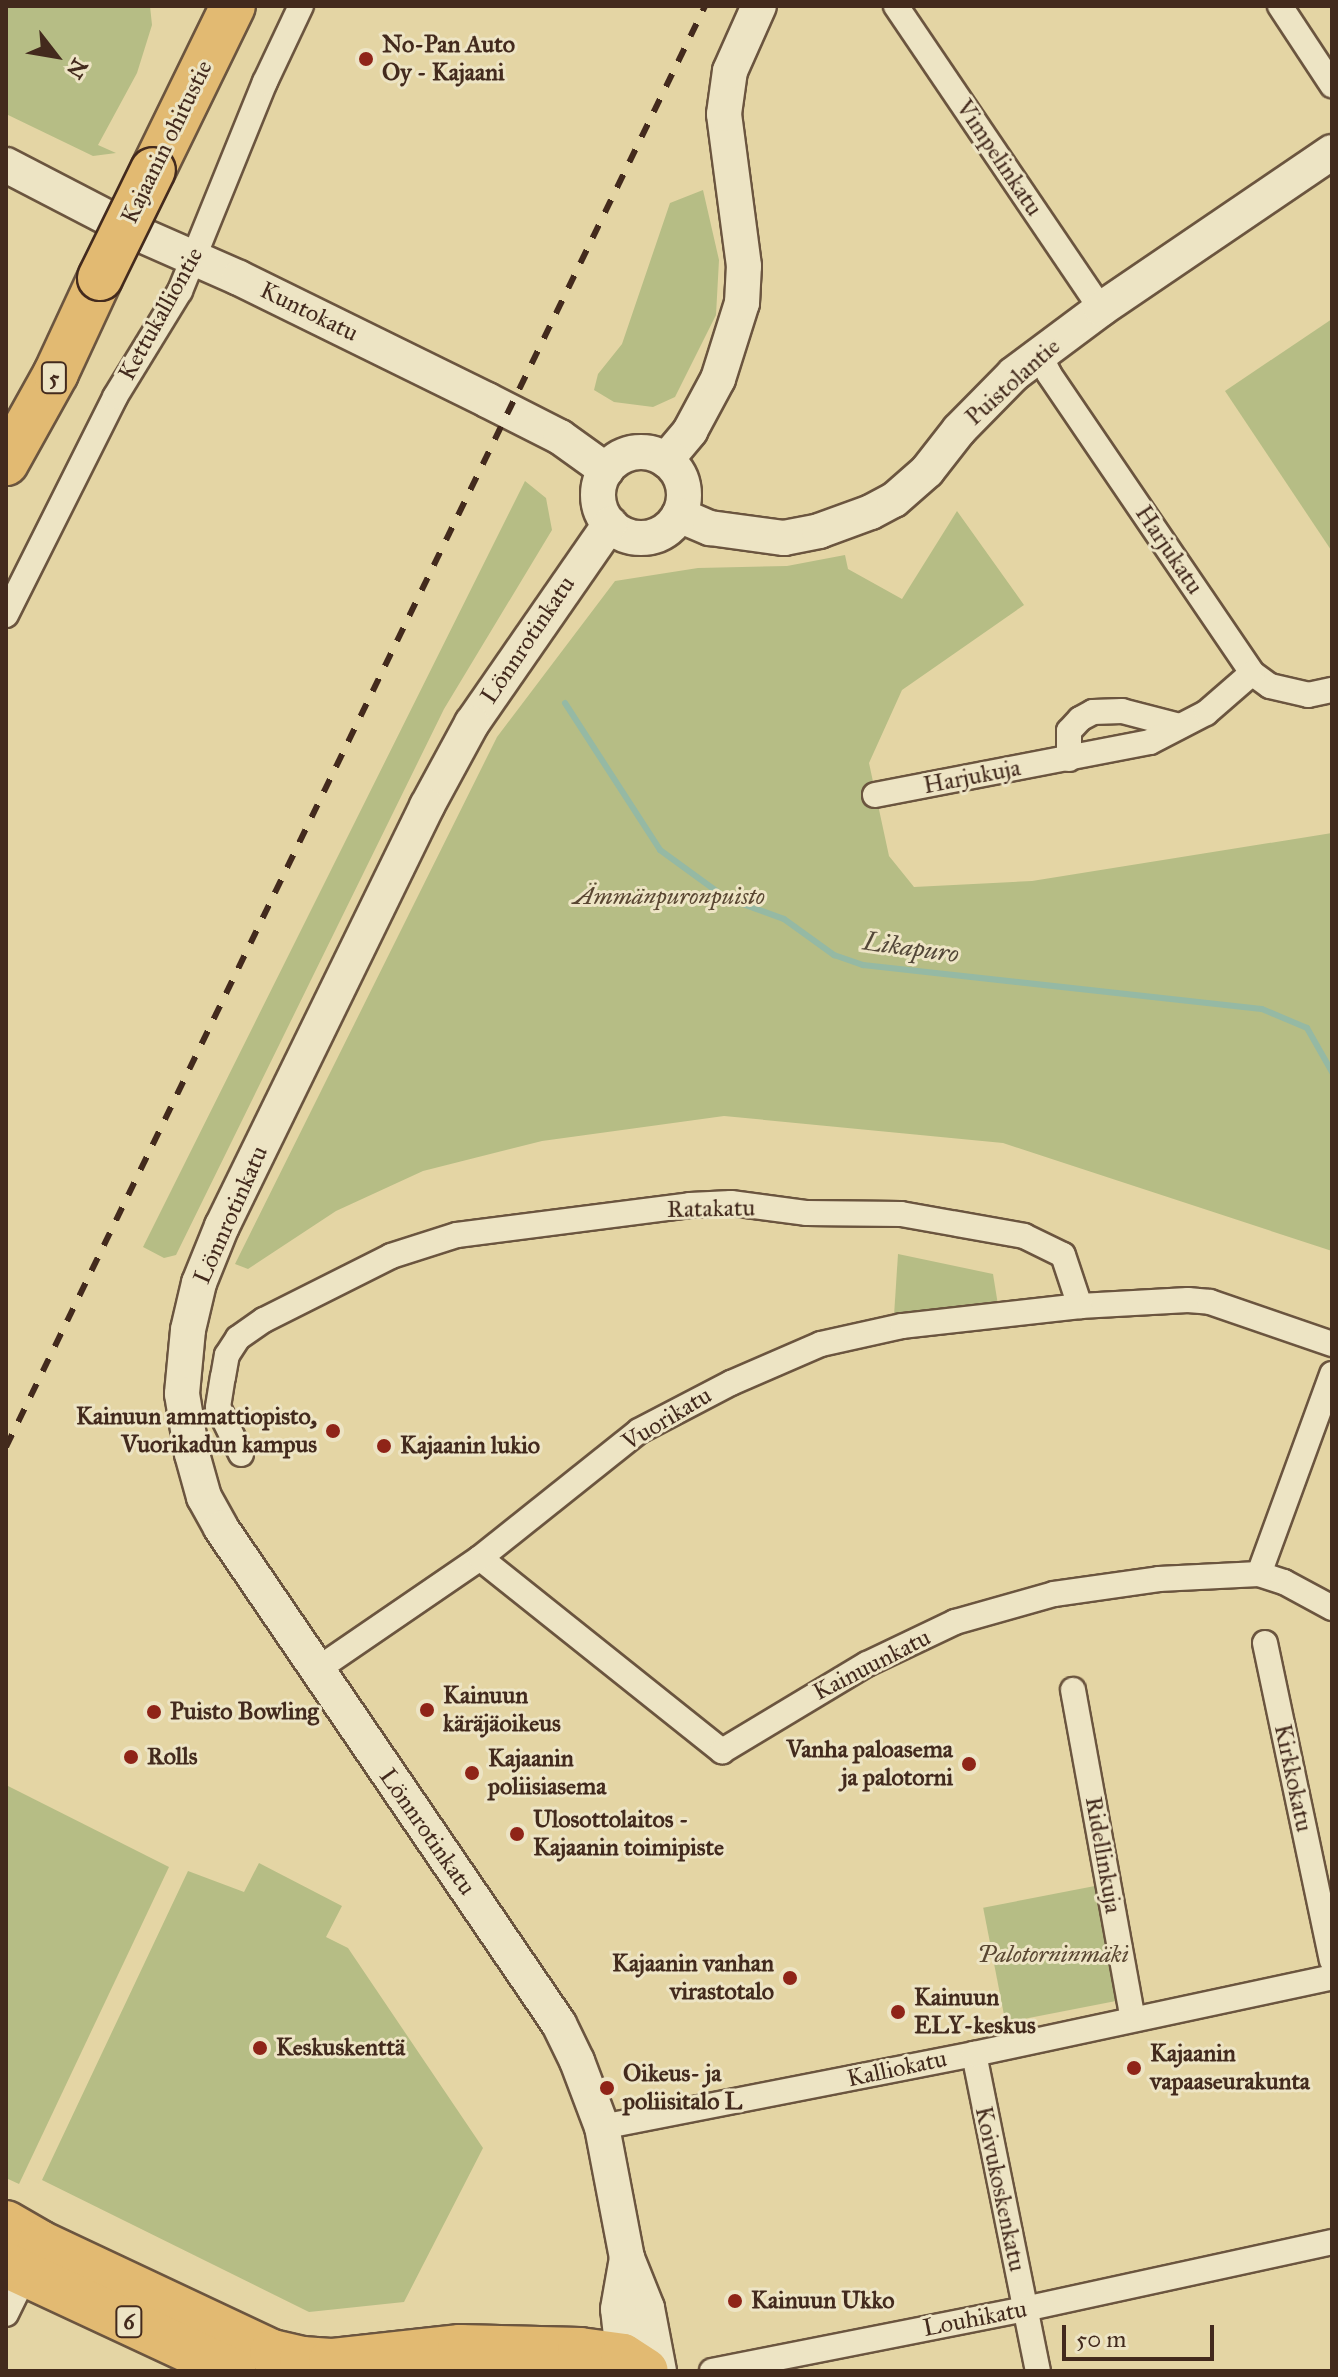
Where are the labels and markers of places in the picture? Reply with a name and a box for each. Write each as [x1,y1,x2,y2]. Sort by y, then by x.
place label: No-Pan Auto Oy - Kajaani [382,31,515,87]
marker: No-Pan Auto Oy - Kajaani [357,50,375,68]
place label: Kainuun ammattiopisto, Vuorikadun kampus [76,1403,317,1459]
marker: Kainuun ammattiopisto, Vuorikadun kampus [324,1422,342,1440]
place label: Kajaanin lukio [400,1432,540,1460]
marker: Kajaanin lukio [375,1437,393,1455]
place label: Kainuun käräjäoikeus [443,1682,561,1738]
place label: Puisto Bowling [170,1698,319,1726]
marker: Kainuun käräjäoikeus [418,1701,436,1719]
marker: Puisto Bowling [145,1703,163,1721]
place label: Vanha paloasema ja palotorni [786,1736,953,1792]
place label: Rolls [147,1743,198,1771]
place label: Kajaanin poliisiasema [488,1745,606,1801]
marker: Rolls [122,1748,140,1766]
marker: Vanha paloasema ja palotorni [960,1755,978,1773]
marker: Kajaanin poliisiasema [463,1764,481,1782]
place label: Ulosottolaitos - Kajaanin toimipiste [533,1806,724,1862]
marker: Ulosottolaitos - Kajaanin toimipiste [508,1825,526,1843]
place label: Kajaanin vanhan virastotalo [612,1950,774,2006]
marker: Kajaanin vanhan virastotalo [781,1969,799,1987]
place label: Kainuun ELY-keskus [914,1984,1036,2040]
marker: Kainuun ELY-keskus [889,2003,907,2021]
place label: Keskuskenttä [276,2034,405,2062]
marker: Keskuskenttä [251,2039,269,2057]
place label: Kajaanin vapaaseurakunta [1150,2040,1310,2096]
marker: Kajaanin vapaaseurakunta [1125,2059,1143,2077]
place label: Oikeus- ja poliisitalo L [623,2060,742,2116]
marker: Oikeus- ja poliisitalo L [598,2079,616,2097]
place label: Kainuun Ukko [751,2287,895,2315]
marker: Kainuun Ukko [726,2292,744,2310]

